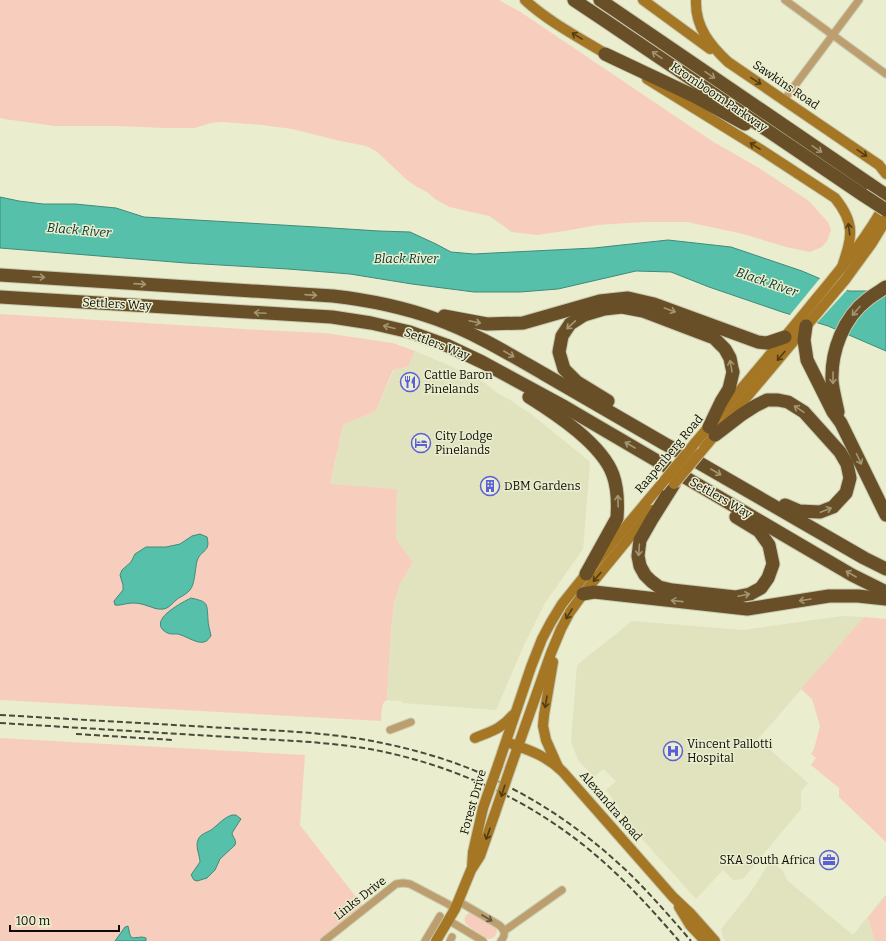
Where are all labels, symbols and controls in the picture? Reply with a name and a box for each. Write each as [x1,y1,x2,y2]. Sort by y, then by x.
one-way arrow [572,32,583,40]
one-way arrow [652,51,663,59]
street label: Sawkins Road [750,58,822,112]
street label: Kromboom Parkway [668,60,770,135]
one-way arrow [704,71,715,79]
one-way arrow [750,77,761,85]
one-way arrow [749,142,761,150]
one-way arrow [811,145,822,153]
one-way arrow [856,149,867,157]
water label: Black River [46,220,112,240]
one-way arrow [845,223,853,236]
water label: Black River [374,251,439,266]
water label: Black River [734,264,801,300]
one-way arrow [32,274,45,281]
one-way arrow [133,280,146,287]
one-way arrow [304,291,317,298]
street label: Settlers Way [82,295,153,313]
one-way arrow [851,306,860,317]
one-way arrow [663,307,675,315]
one-way arrow [254,309,267,316]
one-way arrow [468,318,481,326]
one-way arrow [566,320,576,329]
one-way arrow [383,322,396,330]
street label: Settlers Way [402,325,472,363]
one-way arrow [503,350,515,358]
one-way arrow [776,351,785,362]
one-way arrow [727,360,735,373]
place label: Cattle Baron Pinelands [424,368,493,396]
restaurant icon: Cattle Baron Pinelands [399,371,421,393]
one-way arrow [829,371,837,384]
one-way arrow [793,405,804,413]
street label: Raapenberg Road [632,412,706,496]
place label: City Lodge Pinelands [435,429,493,457]
hotel icon: City Lodge Pinelands [410,432,432,454]
one-way arrow [624,440,636,448]
one-way arrow [855,452,863,464]
one-way arrow [710,469,722,477]
building icon: DBM Gardens [479,475,501,497]
street label: Settlers Way [687,475,755,522]
place label: DBM Gardens [504,479,581,493]
one-way arrow [614,495,621,508]
one-way arrow [819,505,831,513]
one-way arrow [635,544,642,557]
one-way arrow [845,570,857,578]
one-way arrow [593,571,602,582]
one-way arrow [737,591,750,599]
one-way arrow [799,596,812,604]
one-way arrow [671,597,684,605]
one-way arrow [565,608,573,620]
one-way arrow [542,695,550,708]
place label: Vincent Pallotti Hospital [687,737,773,765]
hospital icon: Vincent Pallotti Hospital [662,740,684,762]
street label: Forest Drive [457,768,489,836]
street label: Alexandra Road [577,768,645,844]
one-way arrow [499,784,506,797]
one-way arrow [483,828,491,840]
office icon: SKA South Africa [818,849,840,871]
place label: SKA South Africa [719,853,815,867]
street label: Links Drive [331,873,389,923]
scale bar [10,907,119,933]
text: 100 m [16,914,51,928]
one-way arrow [481,914,493,922]

